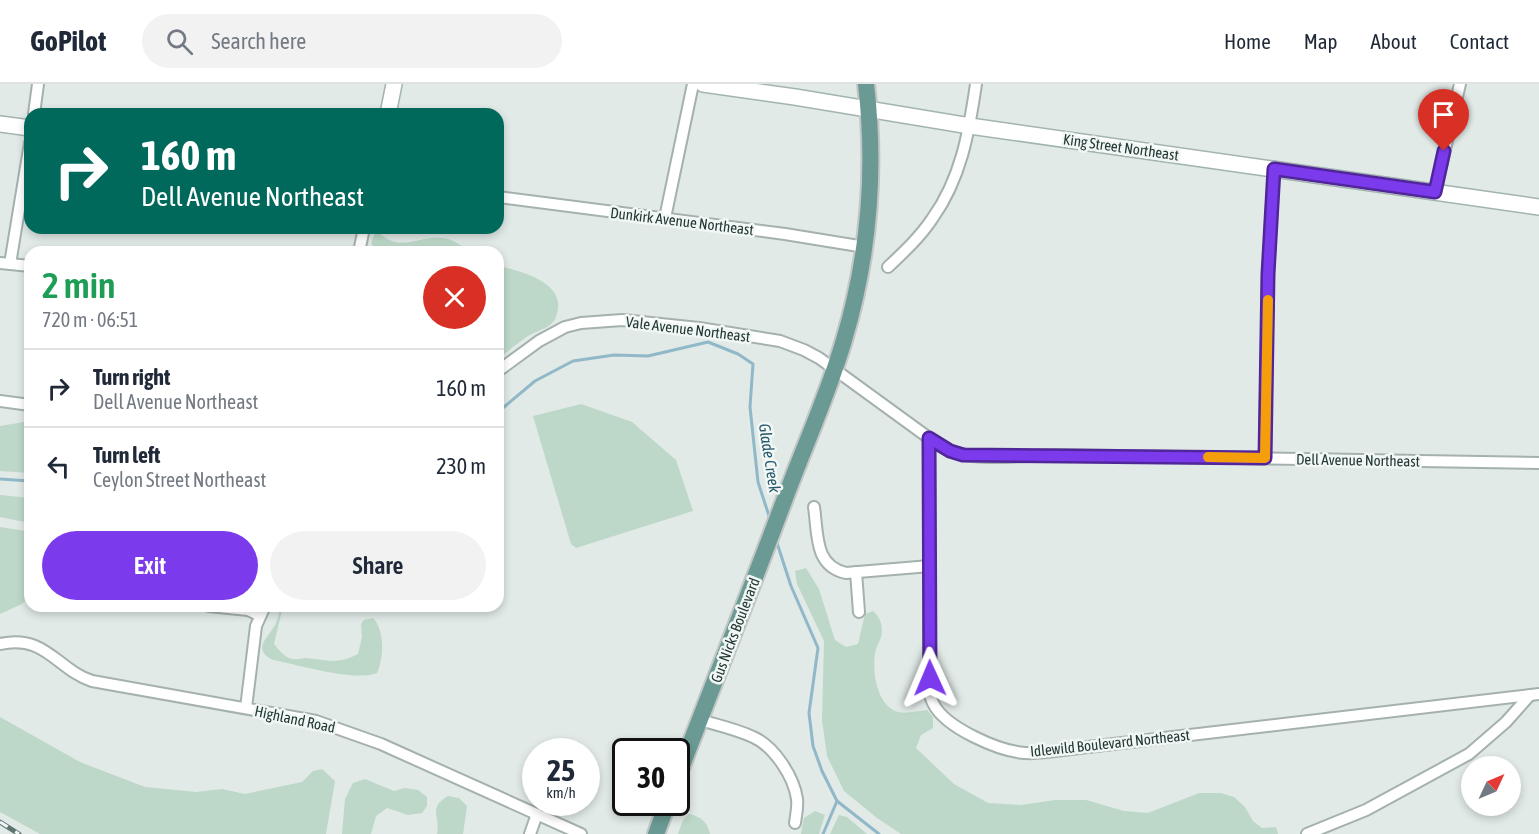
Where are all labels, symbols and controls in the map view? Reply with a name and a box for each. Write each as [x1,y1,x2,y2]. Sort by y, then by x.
search box [142,14,562,68]
text: GoPilot [30,25,106,57]
icon: search [163,25,196,58]
text: Search here [211,28,306,54]
text: Home [1224,29,1271,53]
text: Map [1304,29,1338,53]
text: About [1371,29,1417,53]
text: Contact [1450,29,1509,53]
pin [1418,89,1469,151]
icon: arrive [1427,98,1460,131]
street label: King Street Northeast [1062,130,1180,164]
text: 160 m [141,131,236,179]
icon: right [42,132,120,210]
text: Dell Avenue Northeast [141,181,364,212]
street label: Dunkirk Avenue Northeast [609,204,755,238]
text: 2 min [42,264,116,306]
button: close [423,266,486,329]
text: 720 m · 06:51 [42,308,138,331]
street label: Vale Avenue Northeast [625,313,751,345]
text: Turn right [93,364,170,390]
icon: right [42,372,75,405]
text: 160 m [436,375,486,401]
text: Dell Avenue Northeast [93,390,258,413]
water label: Glade Creek [756,422,784,495]
text: Turn left [93,442,160,468]
icon: left [42,450,75,483]
street label: Dell Avenue Northeast [1296,450,1420,470]
text: 230 m [436,453,486,479]
text: Ceylon Street Northeast [93,468,266,491]
button: Exit [42,531,258,600]
button: Share [270,531,486,600]
street label: Gus Nicks Boulevard [707,575,763,685]
position arrow [898,646,962,710]
street label: Highland Road [253,702,337,736]
street label: Idlewild Boulevard Northeast [1029,726,1191,760]
speed limit sign: 30 [612,738,690,816]
text: 25 [547,753,575,787]
north arrow [1461,756,1521,816]
map controls [1461,756,1521,816]
text: km/h [546,784,576,801]

